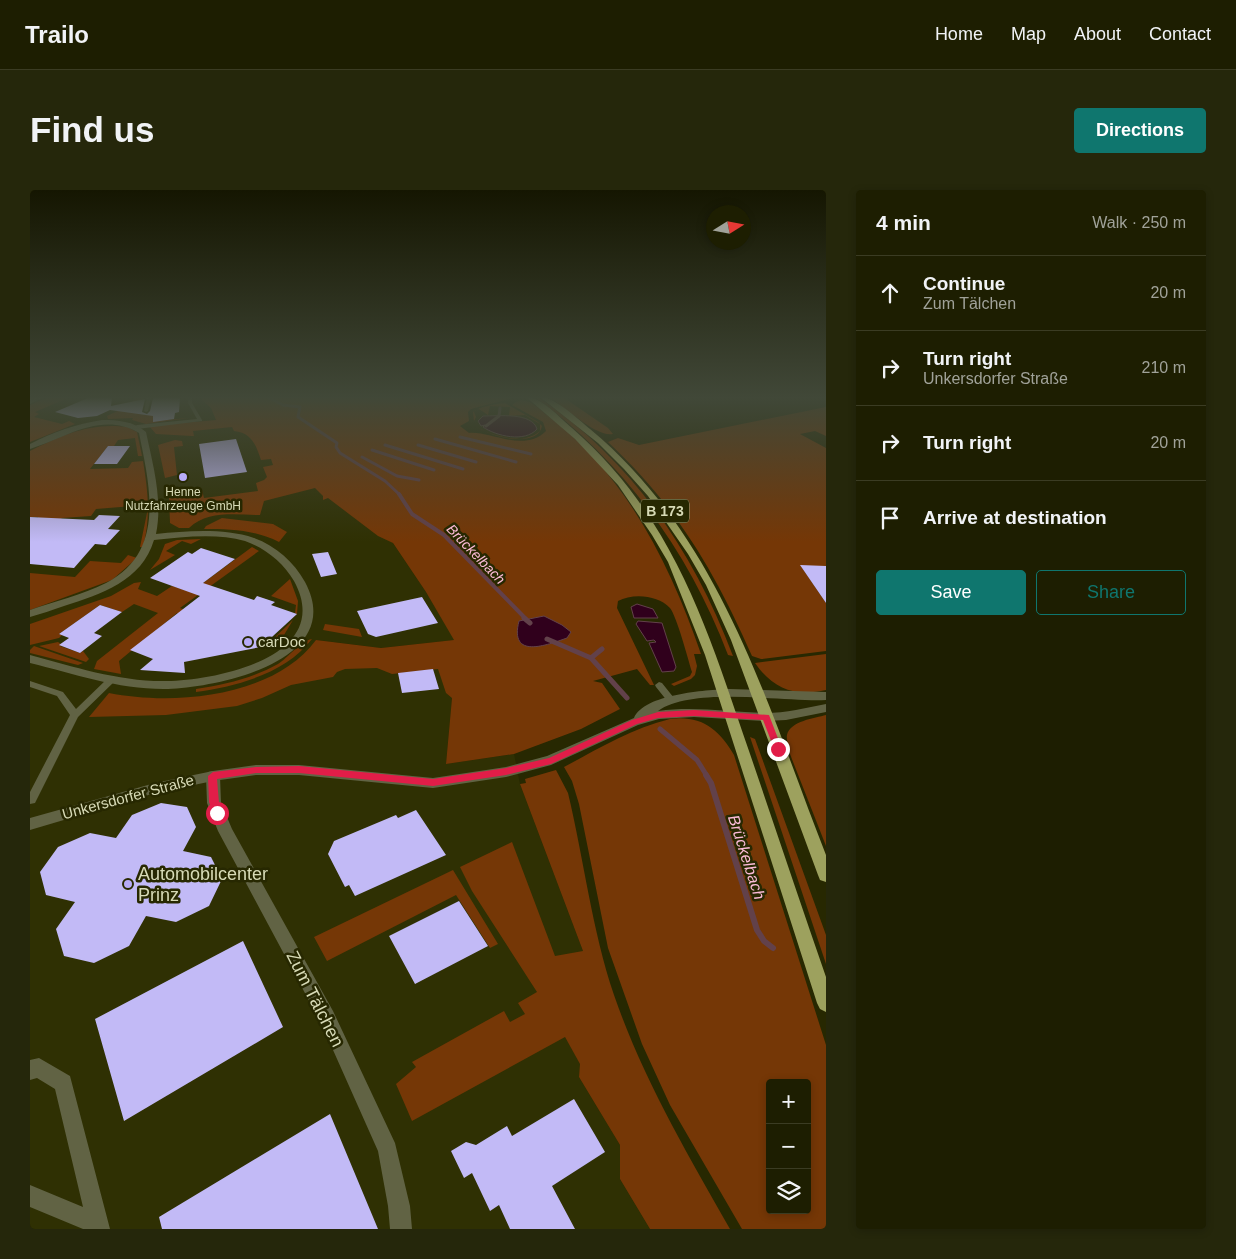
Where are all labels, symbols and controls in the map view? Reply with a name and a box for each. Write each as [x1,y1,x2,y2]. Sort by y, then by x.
text: Trailo [25,21,89,48]
text: Home [935,24,983,44]
text: Map [1011,24,1046,44]
text: About [1074,24,1121,44]
text: Contact [1149,24,1211,44]
button: Directions [1074,108,1206,153]
text: Find us [30,110,154,149]
north arrow [706,205,751,250]
text: 4 min [876,211,931,234]
text: Walk · 250 m [1092,214,1186,231]
text: Continue [923,273,1005,294]
icon: ahead [876,279,904,307]
text: 20 m [1150,284,1186,301]
text: Zum Tälchen [923,295,1016,312]
text: Turn right [923,348,1011,369]
icon: right [876,354,904,382]
text: 210 m [1142,359,1186,376]
text: Unkersdorfer Straße [923,370,1068,387]
icon: right [876,429,904,457]
text: Turn right [923,432,1011,453]
text: 20 m [1150,434,1186,451]
marker: Henne Nutzfahrzeuge GmbH [177,471,189,483]
place label: Henne Nutzfahrzeuge GmbH [125,485,241,513]
road number: B 173 [641,500,689,522]
icon: arrive [876,504,904,532]
text: Arrive at destination [923,507,1107,528]
water label: Brückelbach [443,521,509,587]
button: Save [876,570,1026,615]
button: Share [1036,570,1186,615]
place label: carDoc [258,633,306,650]
marker: carDoc [242,636,254,648]
route end [767,738,790,761]
street label: Unkersdorfer Straße [60,771,196,822]
route start [206,802,229,825]
water label: Brückelbach [725,813,768,902]
place label: Automobilcenter Prinz [138,864,268,905]
marker: Automobilcenter Prinz [122,878,134,890]
street label: Zum Tälchen [282,948,348,1050]
map controls [766,1079,811,1214]
button: + [766,1079,811,1124]
button: − [766,1124,811,1169]
button: layers [766,1169,811,1214]

